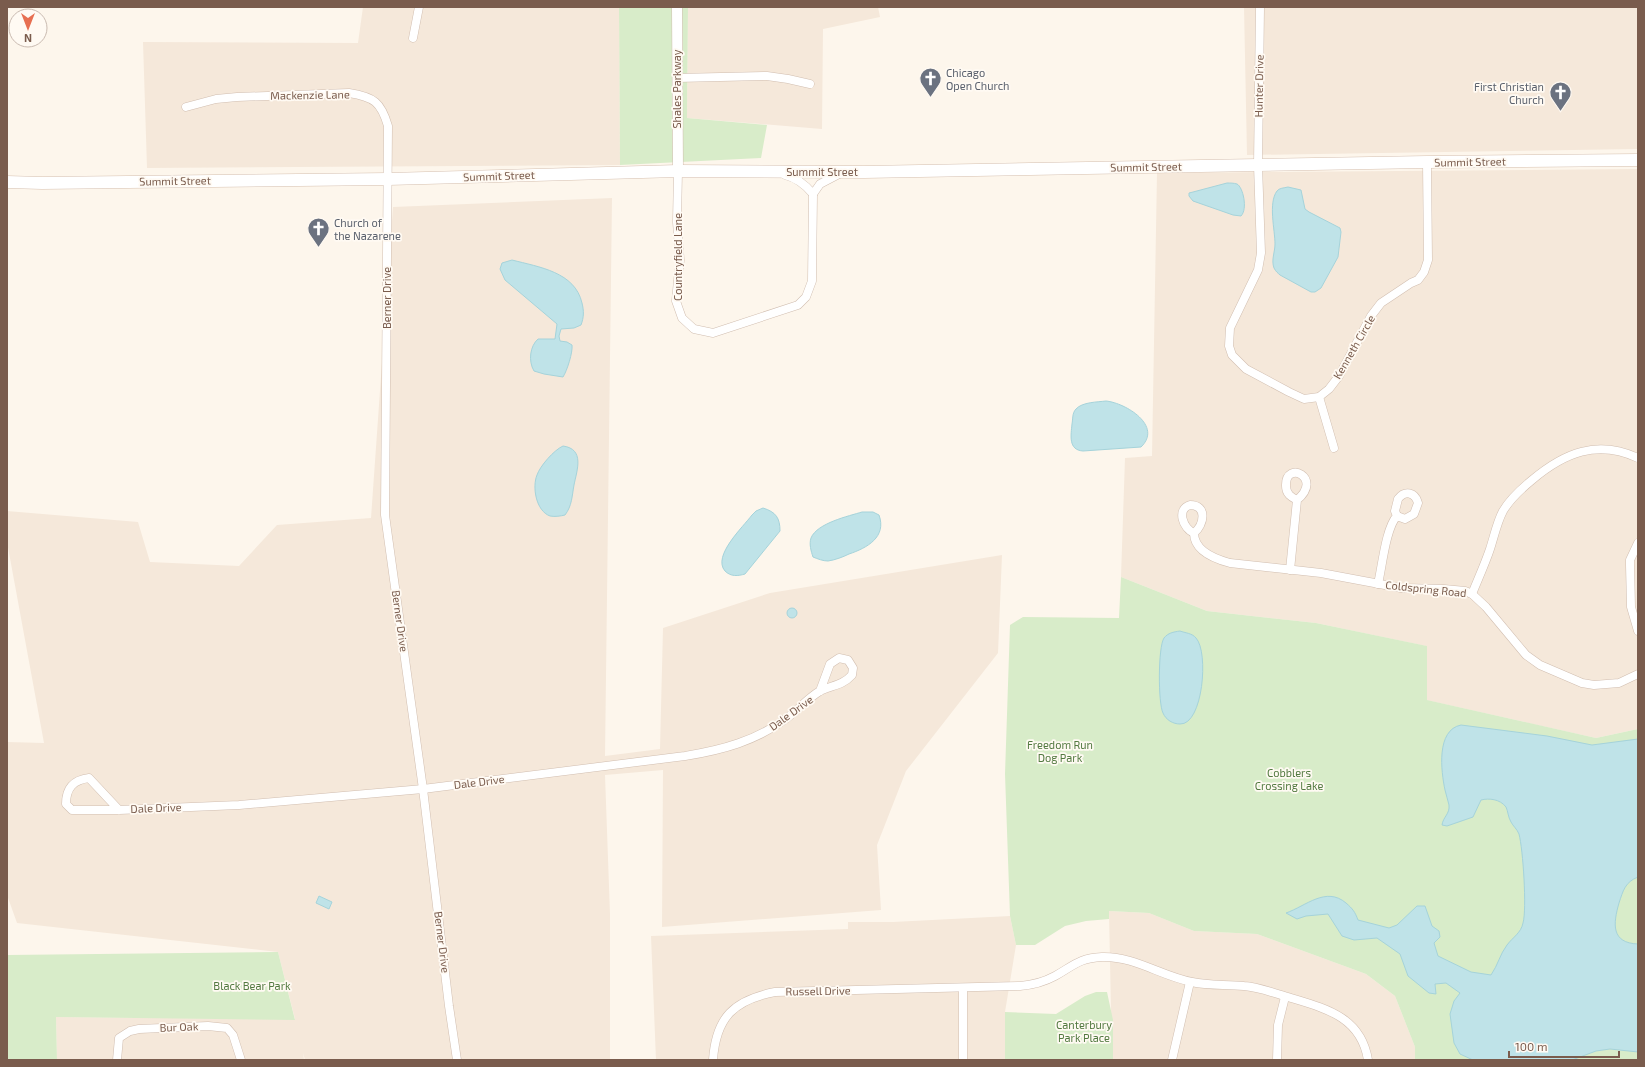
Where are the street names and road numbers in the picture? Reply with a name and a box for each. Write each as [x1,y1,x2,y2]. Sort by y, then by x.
street label: Shales Parkway [670,49,683,129]
street label: Hunter Drive [1251,54,1266,118]
street label: Mackenzie Lane [270,87,350,102]
street label: Summit Street [1434,154,1506,169]
street label: Summit Street [1110,159,1182,174]
street label: Summit Street [786,165,858,178]
street label: Summit Street [463,168,535,183]
street label: Summit Street [139,173,211,188]
street label: Countryfield Lane [671,213,684,301]
street label: Berner Drive [380,267,393,329]
street label: Kenneth Circle [1330,312,1377,381]
street label: Coldspring Road [1385,578,1467,599]
street label: Berner Drive [390,589,411,653]
street label: Dale Drive [766,692,815,733]
street label: Dale Drive [453,772,505,791]
street label: Dale Drive [130,800,182,815]
street label: Berner Drive [432,910,453,974]
street label: Russell Drive [785,983,851,998]
street label: Bur Oak [159,1019,199,1034]

